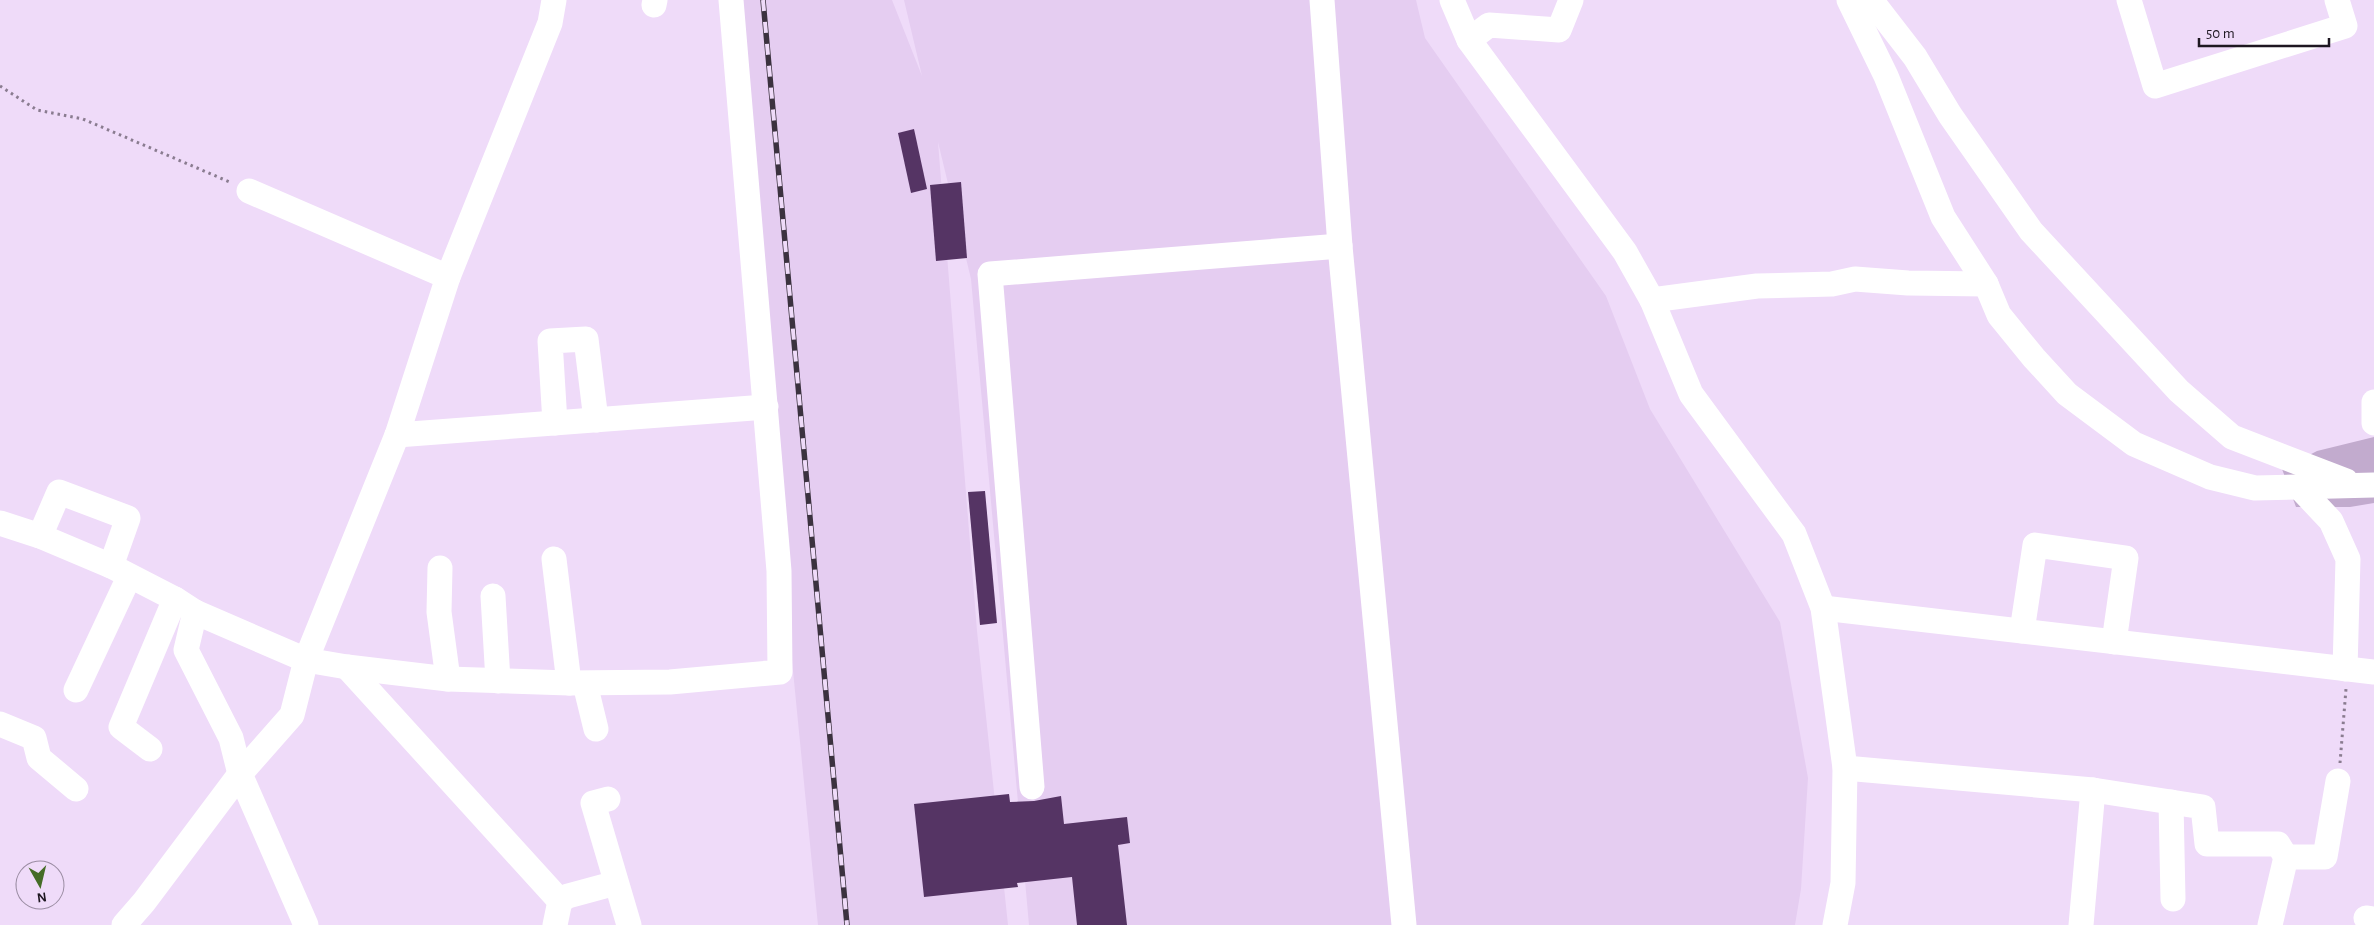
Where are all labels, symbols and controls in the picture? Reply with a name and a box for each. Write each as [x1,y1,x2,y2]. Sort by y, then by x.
scale bar [2199,15,2329,47]
text: 50 m [2206,26,2235,41]
north arrow [15,860,65,910]
text: N [36,889,47,904]

